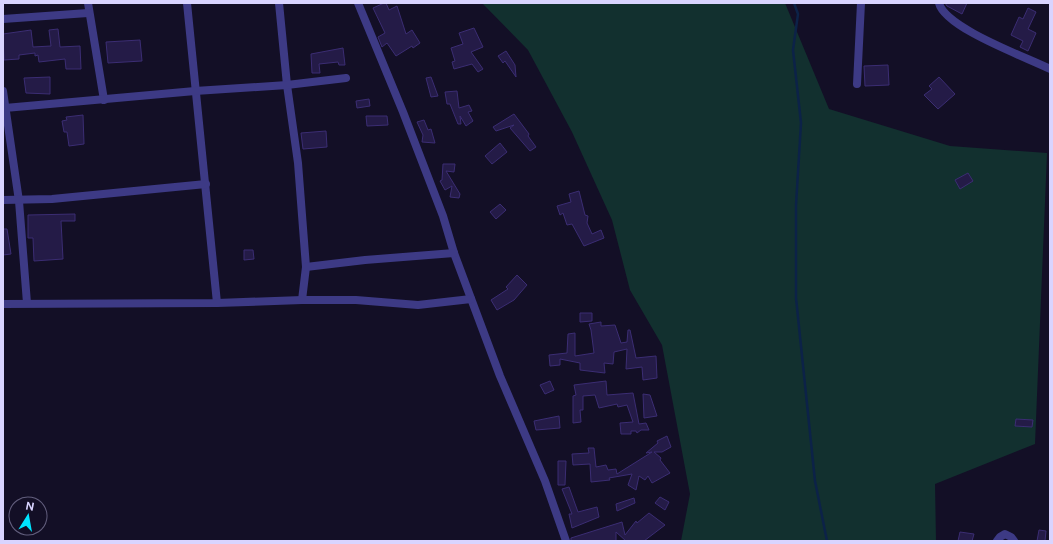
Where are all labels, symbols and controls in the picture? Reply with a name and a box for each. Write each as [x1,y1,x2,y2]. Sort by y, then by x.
north arrow [8,496,48,536]
text: N [25,499,35,513]

